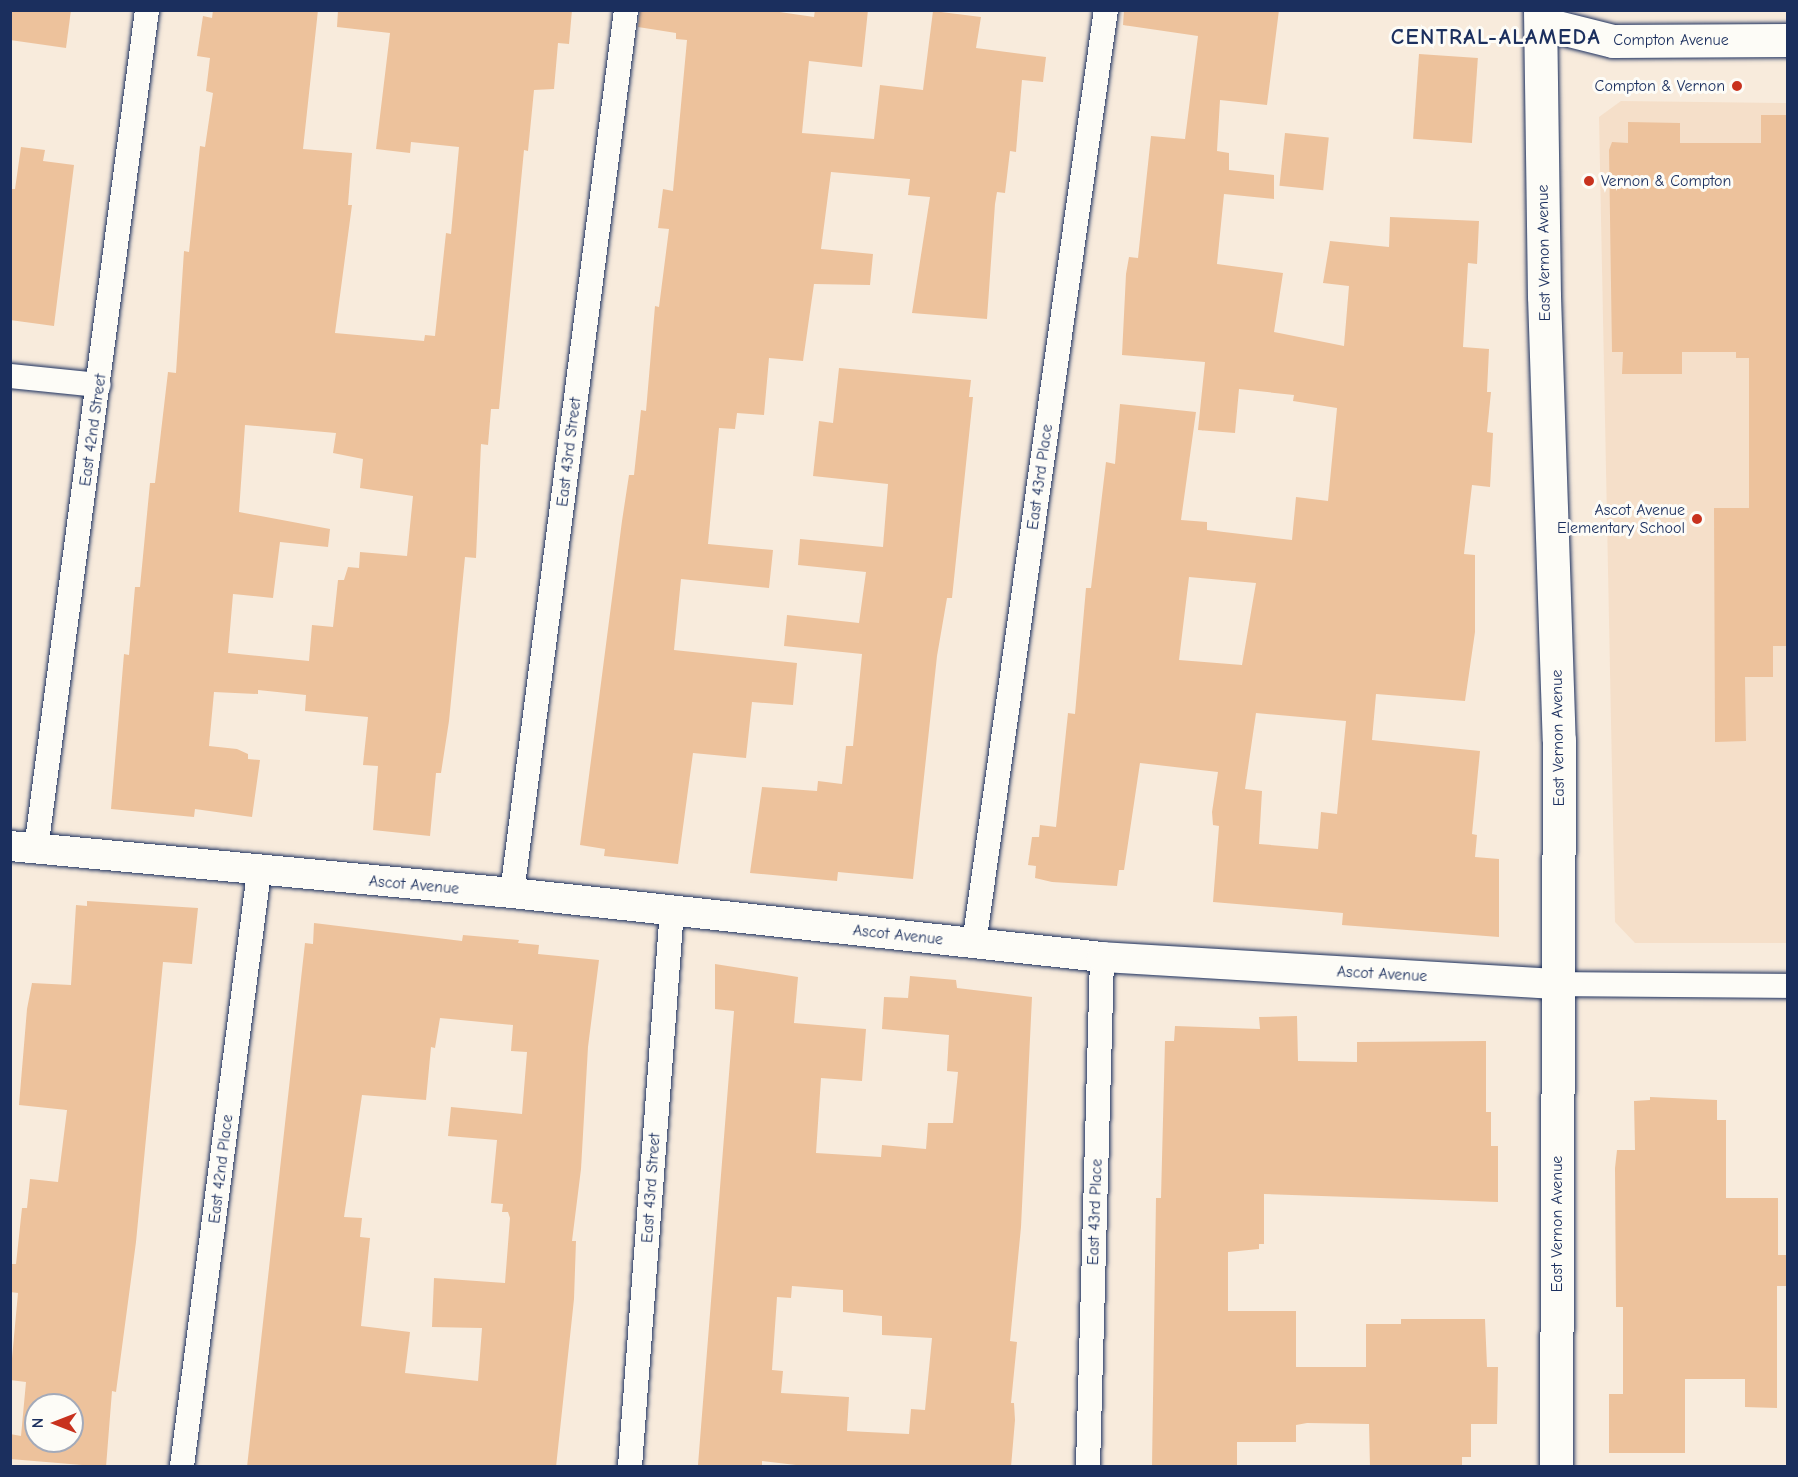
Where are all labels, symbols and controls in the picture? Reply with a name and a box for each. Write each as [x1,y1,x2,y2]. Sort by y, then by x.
district label: CENTRAL-ALAMEDA [1391,25,1601,51]
street label: Compton Avenue [1613,30,1729,50]
place label: Compton & Vernon [1595,76,1725,96]
marker: Compton & Vernon [1730,79,1744,93]
place label: Vernon & Compton [1601,171,1731,191]
marker: Vernon & Compton [1582,174,1596,188]
street label: East Vernon Avenue [1533,184,1555,322]
street label: East 42nd Street [76,373,110,487]
street label: East 43rd Street [553,396,585,508]
street label: East 43rd Place [1023,423,1057,531]
place label: Ascot Avenue Elementary School [1557,500,1685,538]
marker: Ascot Avenue Elementary School [1690,512,1704,526]
street label: East Vernon Avenue [1547,669,1569,807]
street label: Ascot Avenue [368,871,460,899]
street label: Ascot Avenue [852,921,944,949]
street label: Ascot Avenue [1336,962,1428,986]
street label: East 42nd Place [205,1113,237,1225]
street label: East 43rd Street [638,1132,664,1244]
street label: East Vernon Avenue [1547,1156,1567,1292]
street label: East 43rd Place [1084,1158,1106,1266]
north arrow [24,1393,84,1453]
text: N [29,1418,47,1428]

